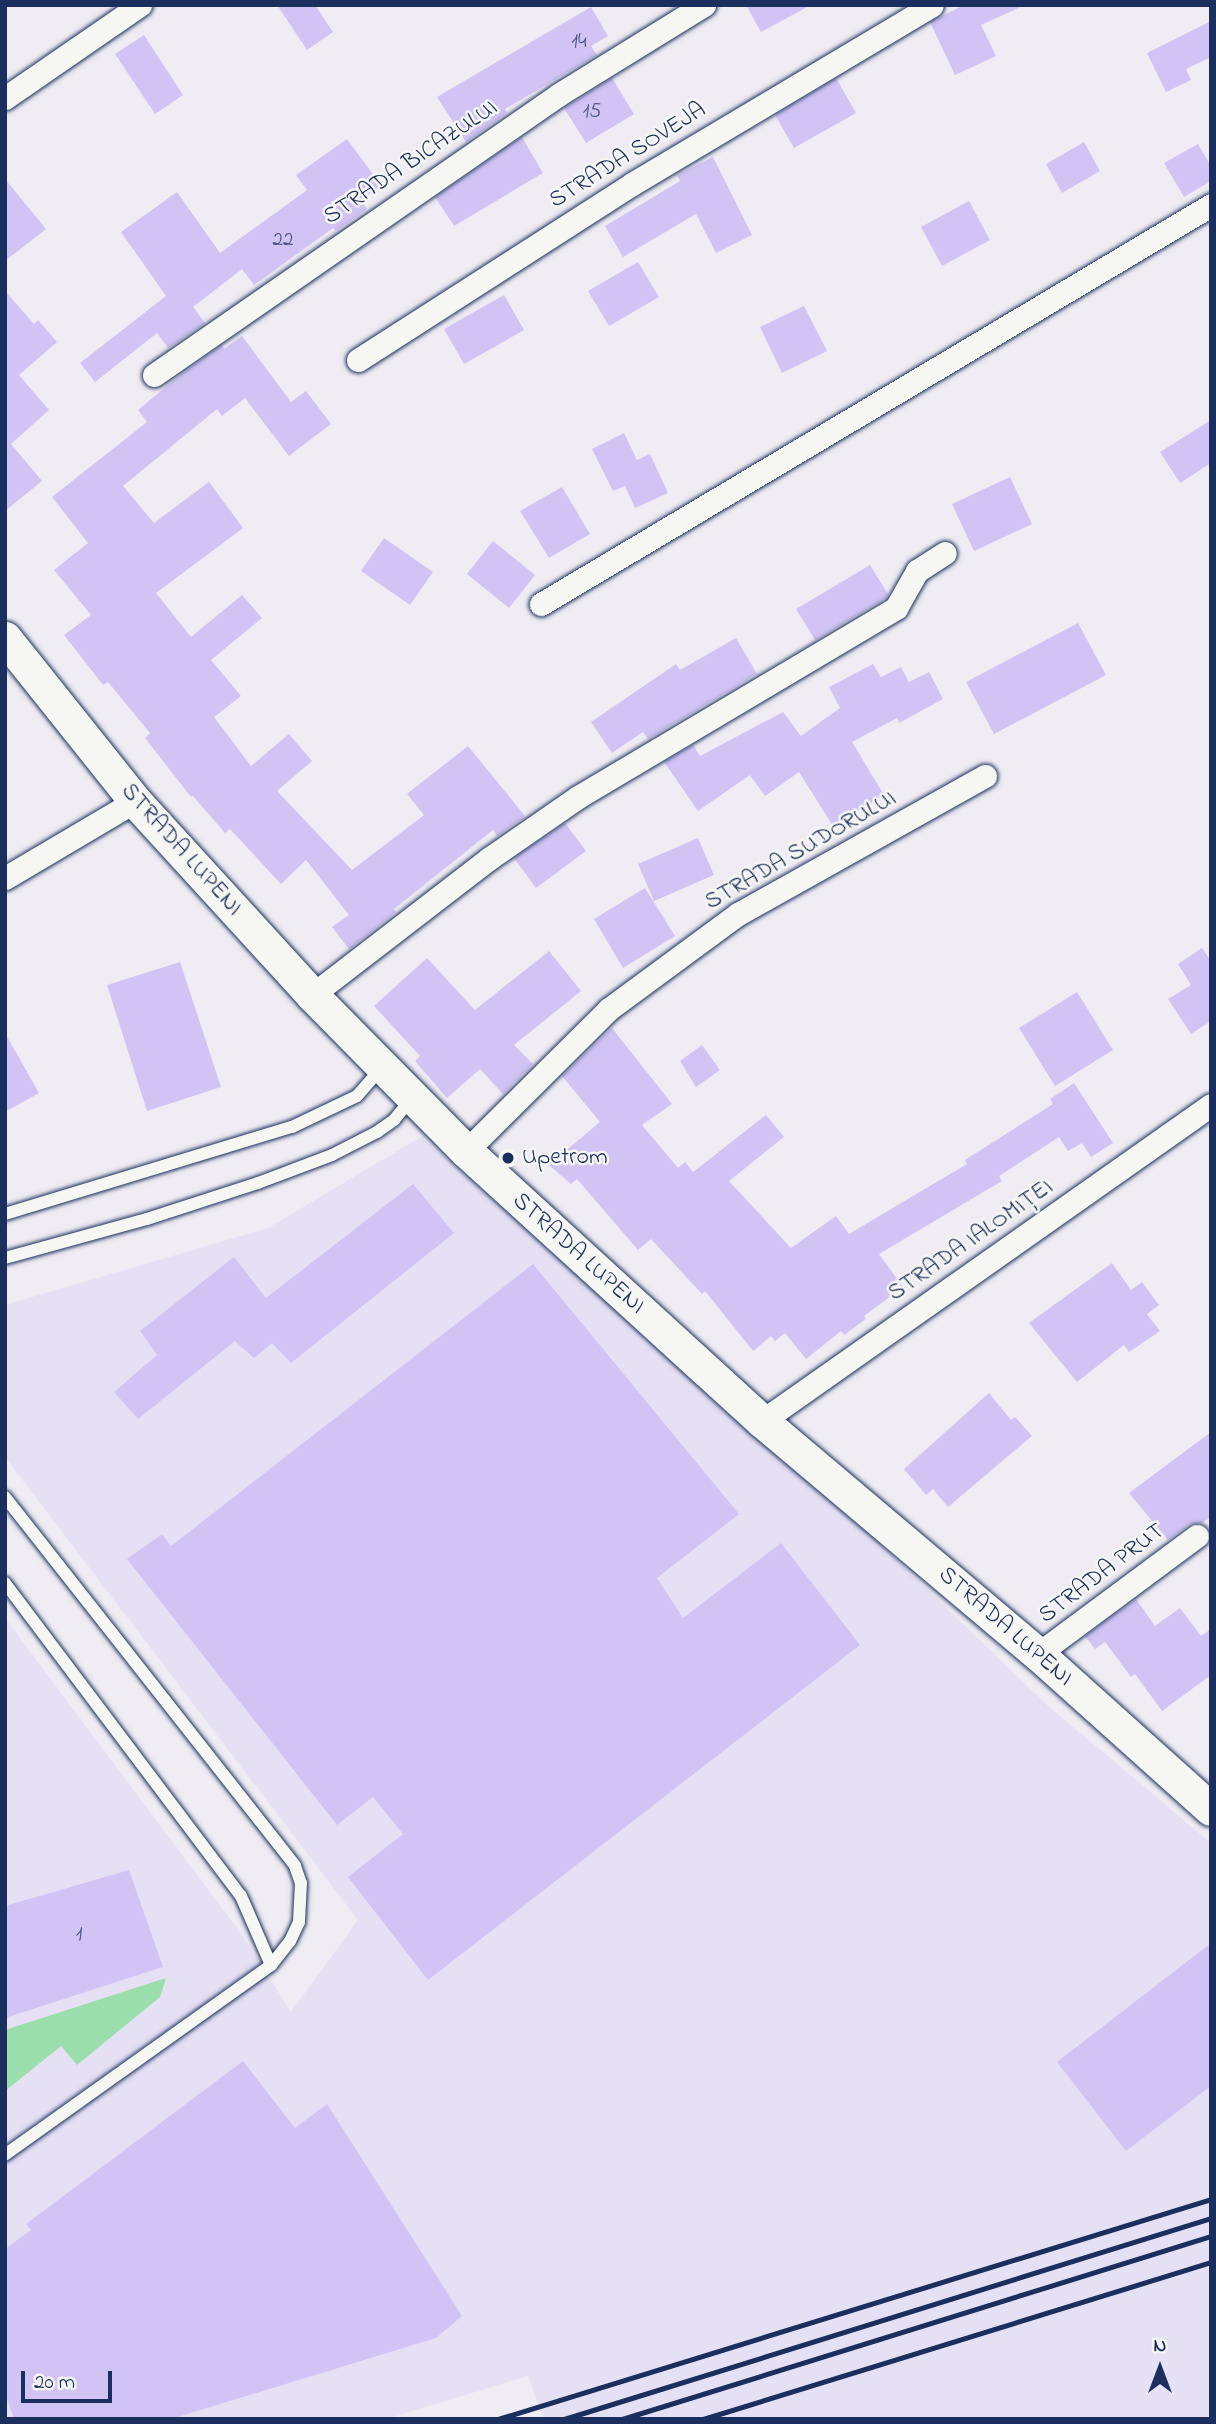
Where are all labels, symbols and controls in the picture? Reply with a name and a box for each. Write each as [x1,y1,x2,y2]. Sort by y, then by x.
house number: 14 [571,29,587,55]
street label: STRADA BICAZULUI [318,94,504,232]
street label: STRADA SOVEJA [544,96,712,216]
house number: 15 [583,99,601,125]
house number: 22 [273,227,293,253]
street label: STRADA LUPENI [114,778,248,922]
street label: STRADA SUDORULUI [700,784,902,918]
place label: Upetrom [522,1144,608,1172]
marker: Upetrom [500,1150,516,1166]
street label: STRADA IALOMIȚEI [883,1173,1059,1309]
street label: STRADA LUPENI [506,1187,650,1321]
street label: STRADA PRUT [1033,1517,1171,1631]
street label: STRADA LUPENI [932,1561,1078,1693]
house number: 1 [76,1922,82,1948]
north arrow [1125,2333,1195,2403]
text: N [1154,2333,1166,2360]
scale bar [24,2358,116,2402]
text: 20 m [34,2368,75,2398]

